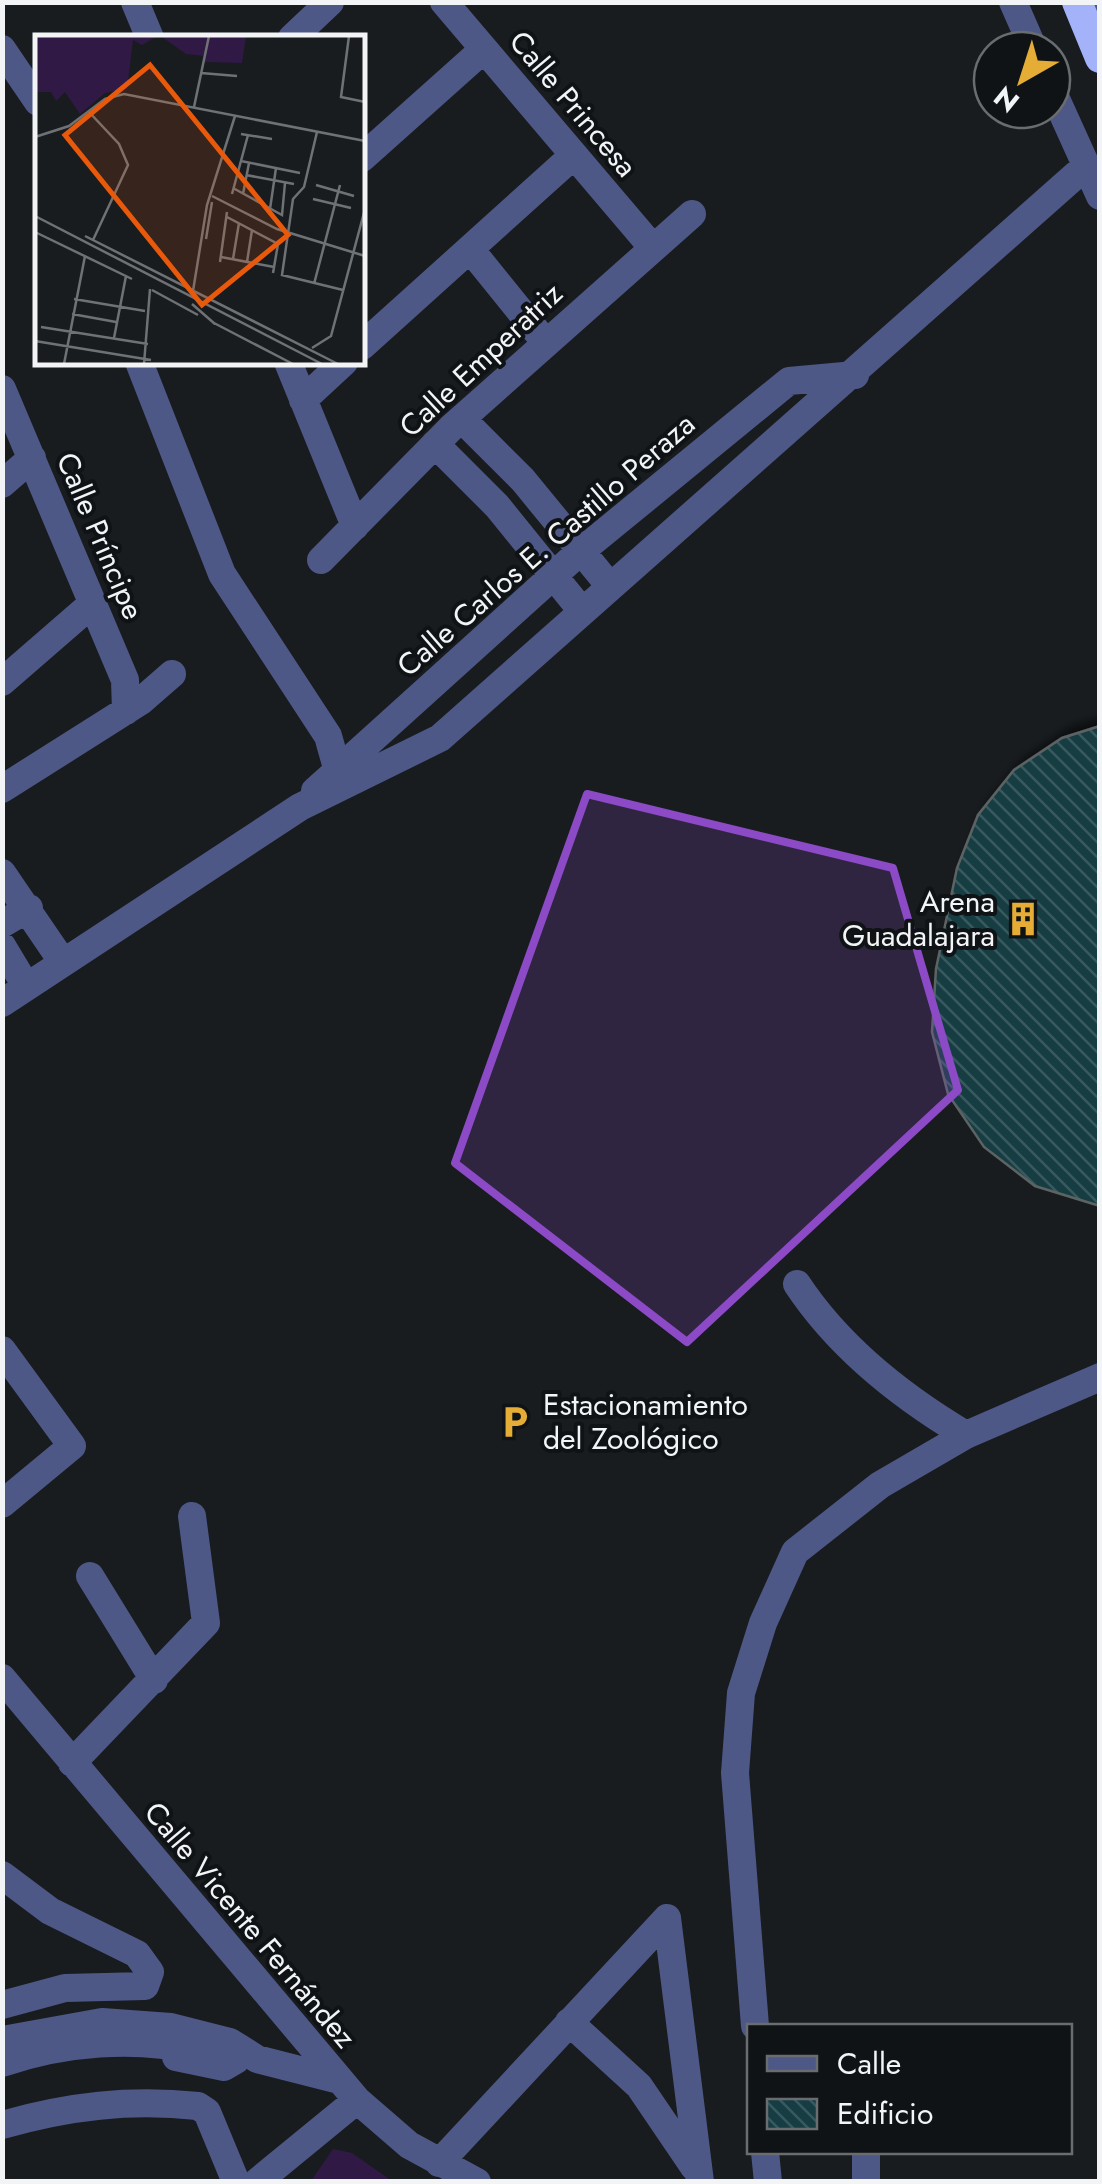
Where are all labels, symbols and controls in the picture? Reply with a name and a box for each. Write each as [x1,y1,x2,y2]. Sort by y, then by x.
street label: Calle Princesa [499,21,647,186]
north arrow [972,30,1072,130]
inset map [35,35,365,365]
text: N [985,76,1028,122]
street label: Calle Emperatriz [389,272,572,447]
street label: Calle Carlos E. Castillo Peraza [387,403,704,686]
street label: Calle Príncipe [46,446,155,626]
place label: Arena Guadalajara [842,880,995,957]
building icon: Arena Guadalajara [1004,900,1042,938]
place label: Estacionamiento del Zoológico [543,1383,748,1460]
parking icon: Estacionamiento del Zoológico [496,1403,534,1441]
street label: Calle Vicente Fernández [134,1792,367,2057]
legend [747,2024,1072,2154]
text: Calle [837,2042,901,2085]
text: Edificio [837,2092,933,2135]

